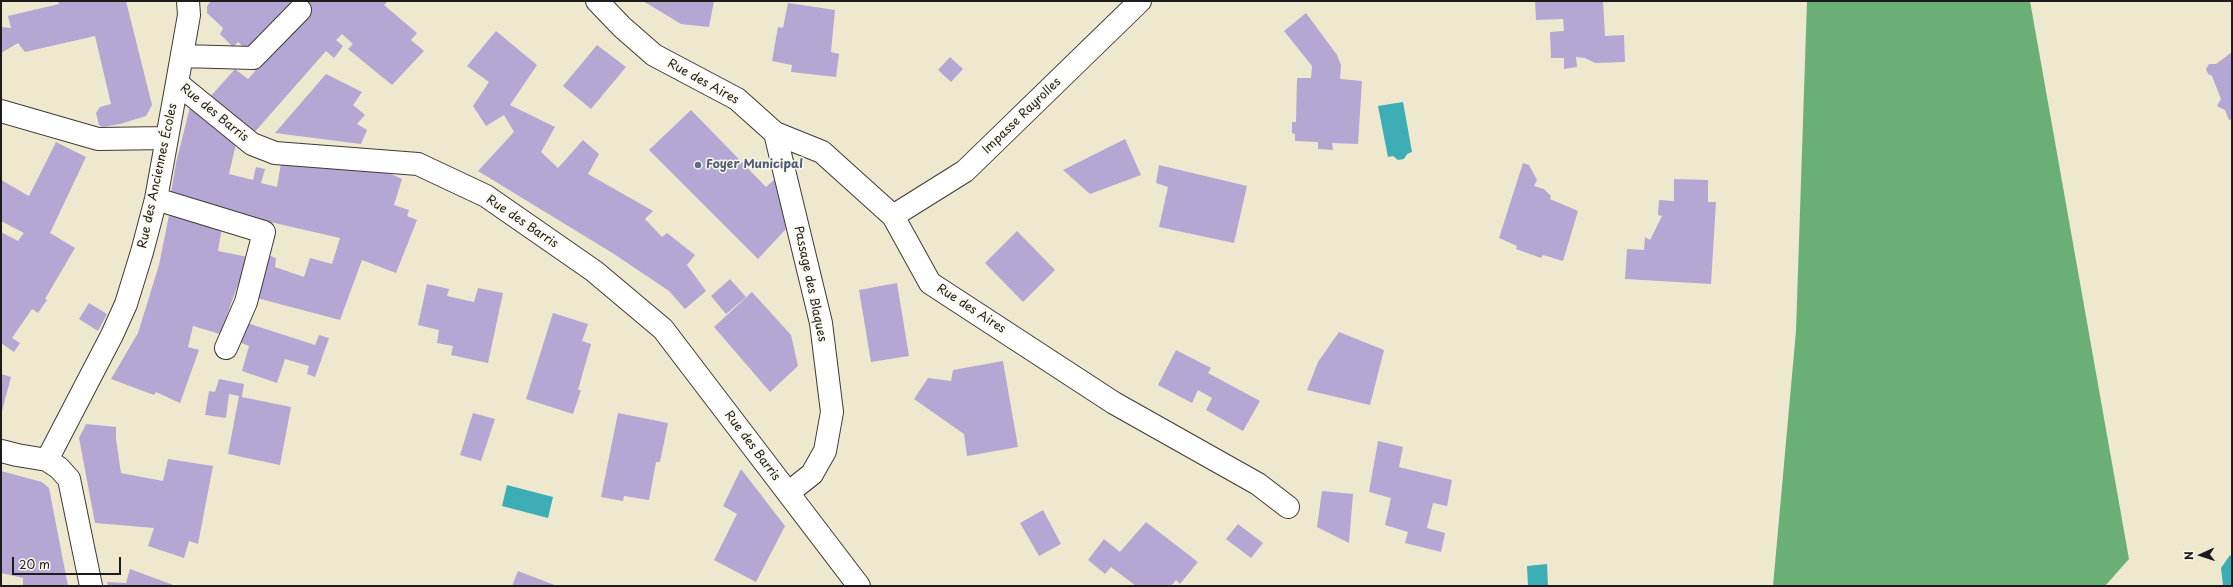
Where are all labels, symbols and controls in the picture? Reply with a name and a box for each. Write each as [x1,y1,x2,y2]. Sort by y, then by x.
street label: Rue des Aires [665,56,741,108]
street label: Impasse Rayrolles [980,75,1064,157]
street label: Rue des Barris [177,81,251,145]
street label: Rue des Anciennes Écoles [136,102,180,250]
place label: Foyer Municipal [706,158,803,172]
marker: Foyer Municipal [693,160,703,170]
street label: Rue des Barris [483,193,561,251]
street label: Passage des Blaques [791,225,829,343]
street label: Rue des Aires [934,281,1008,337]
street label: Rue des Barris [721,408,783,484]
north arrow [2181,535,2221,575]
scale bar [14,549,123,575]
text: N [2180,551,2197,560]
text: 20 m [19,555,50,573]

